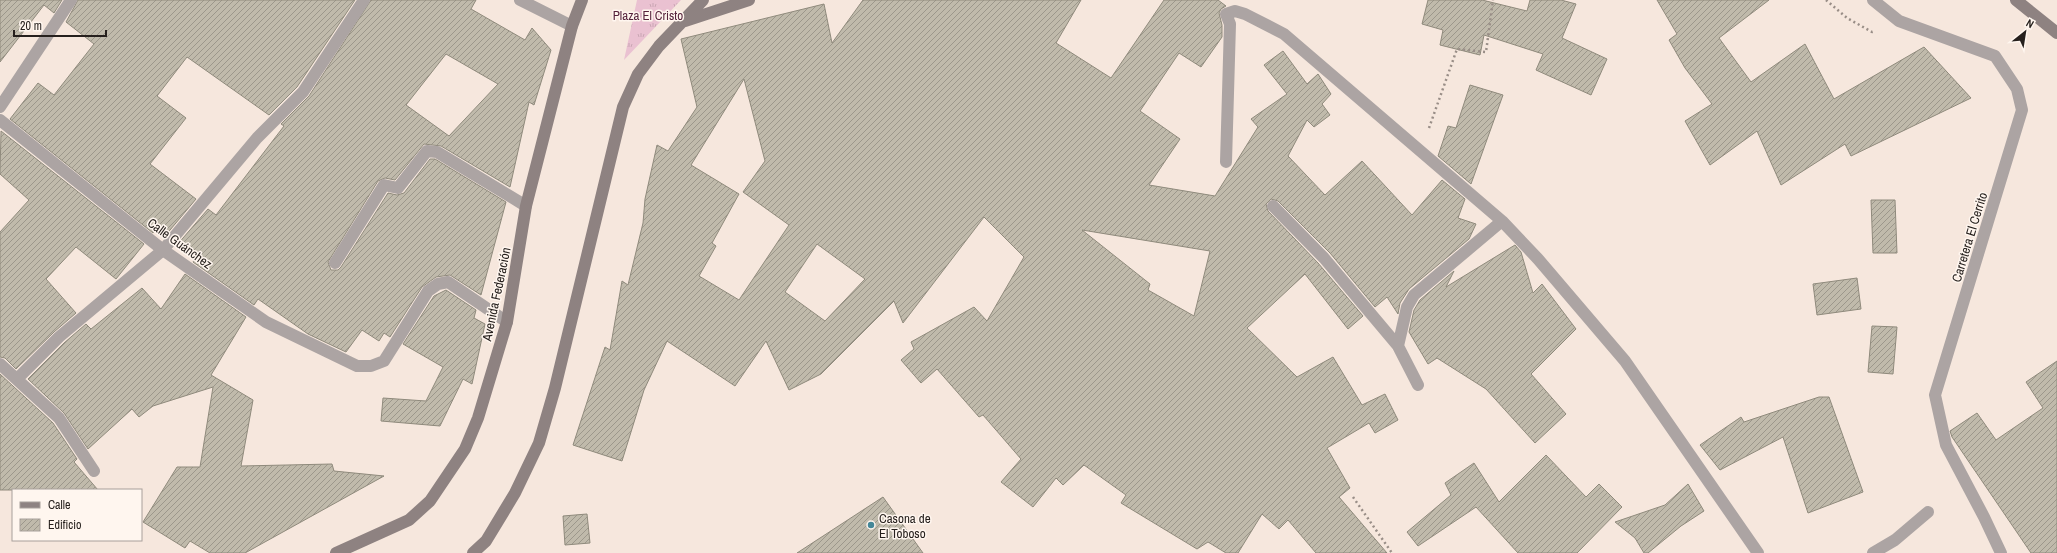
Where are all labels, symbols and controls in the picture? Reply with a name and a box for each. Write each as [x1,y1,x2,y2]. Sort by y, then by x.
park label: Plaza El Cristo [613,7,683,24]
scale bar [14,12,106,38]
north arrow [2005,12,2045,52]
text: N [2024,16,2036,31]
text: 20 m [20,18,42,34]
street label: Carretera El Cerrito [1948,190,1991,284]
street label: Calle Guánchez [144,214,215,273]
street label: Avenida Federación [478,246,515,343]
legend [12,489,142,541]
text: Calle [48,497,70,513]
place label: Casona de El Toboso [879,510,931,542]
text: Edificio [48,517,81,533]
marker: Casona de El Toboso [866,520,876,530]

